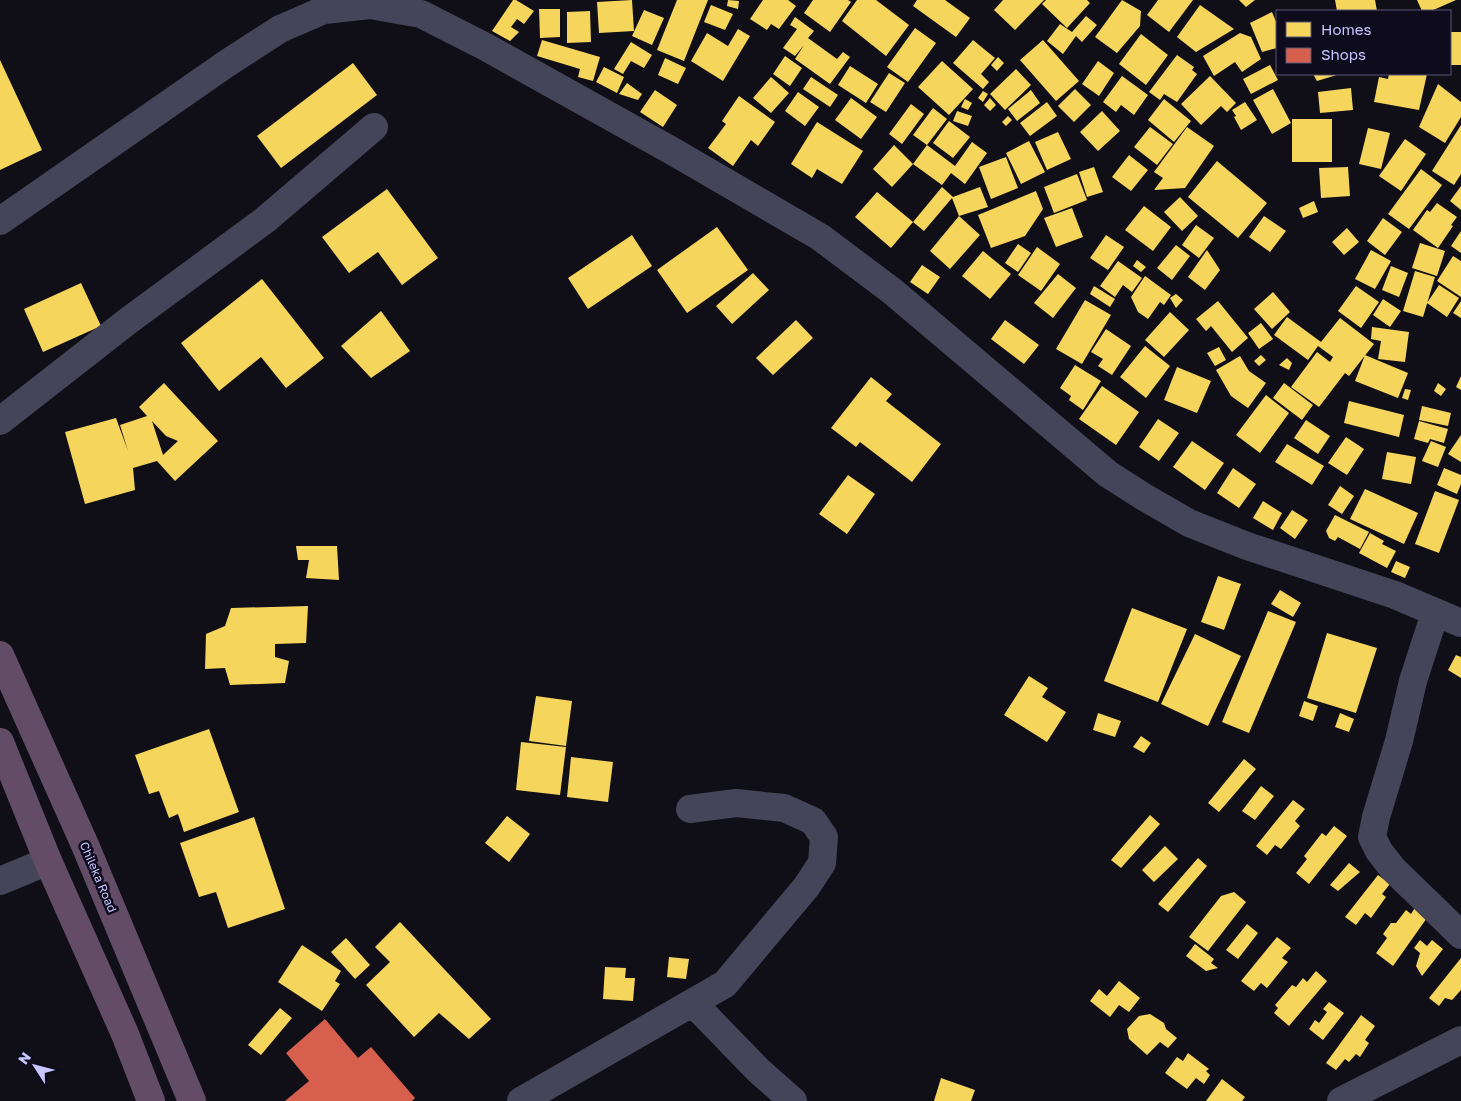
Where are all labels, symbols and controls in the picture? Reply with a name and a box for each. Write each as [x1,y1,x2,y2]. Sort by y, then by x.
legend [1276,10,1451,75]
text: Homes [1321,20,1371,38]
text: Shops [1321,45,1366,63]
street label: Chileka Road [77,839,120,914]
north arrow [10,1041,60,1091]
text: N [14,1049,34,1067]

